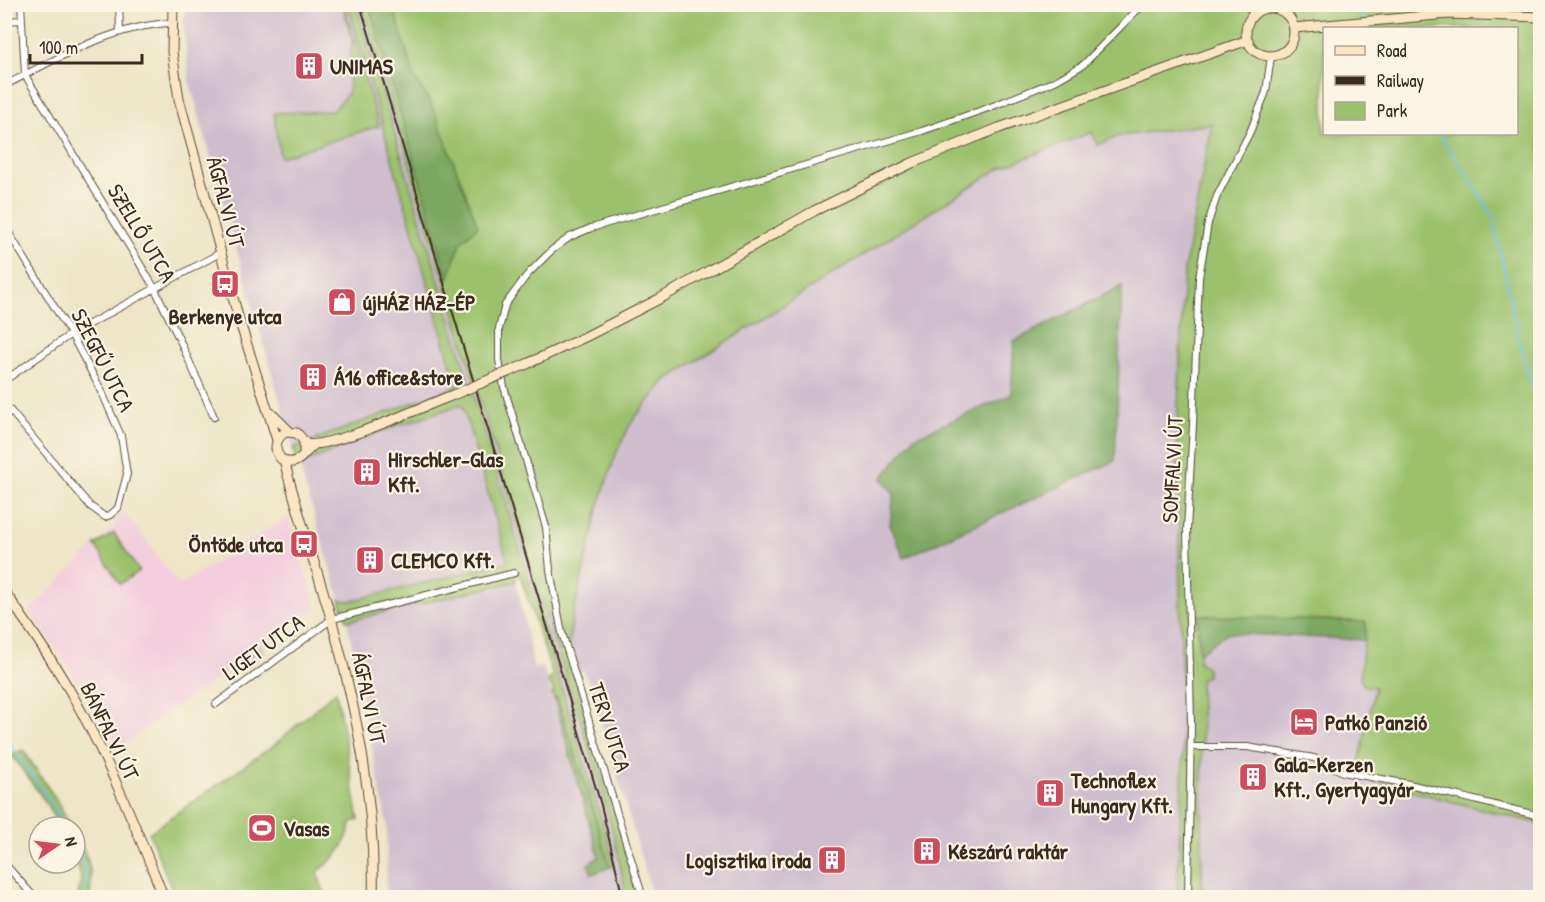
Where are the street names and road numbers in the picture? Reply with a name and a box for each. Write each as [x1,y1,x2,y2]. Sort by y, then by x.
street label: ÁGFALVI ÚT [199,153,253,252]
street label: SZELLŐ UTCA [101,178,183,288]
street label: SZEGFŰ UTCA [64,303,142,417]
street label: SOMFALVI ÚT [1154,414,1190,524]
street label: LIGET UTCA [216,607,310,687]
street label: ÁGFALVI ÚT [345,649,394,748]
street label: BÁNFALVI ÚT [73,677,147,786]
street label: TERV UTCA [581,678,639,776]

